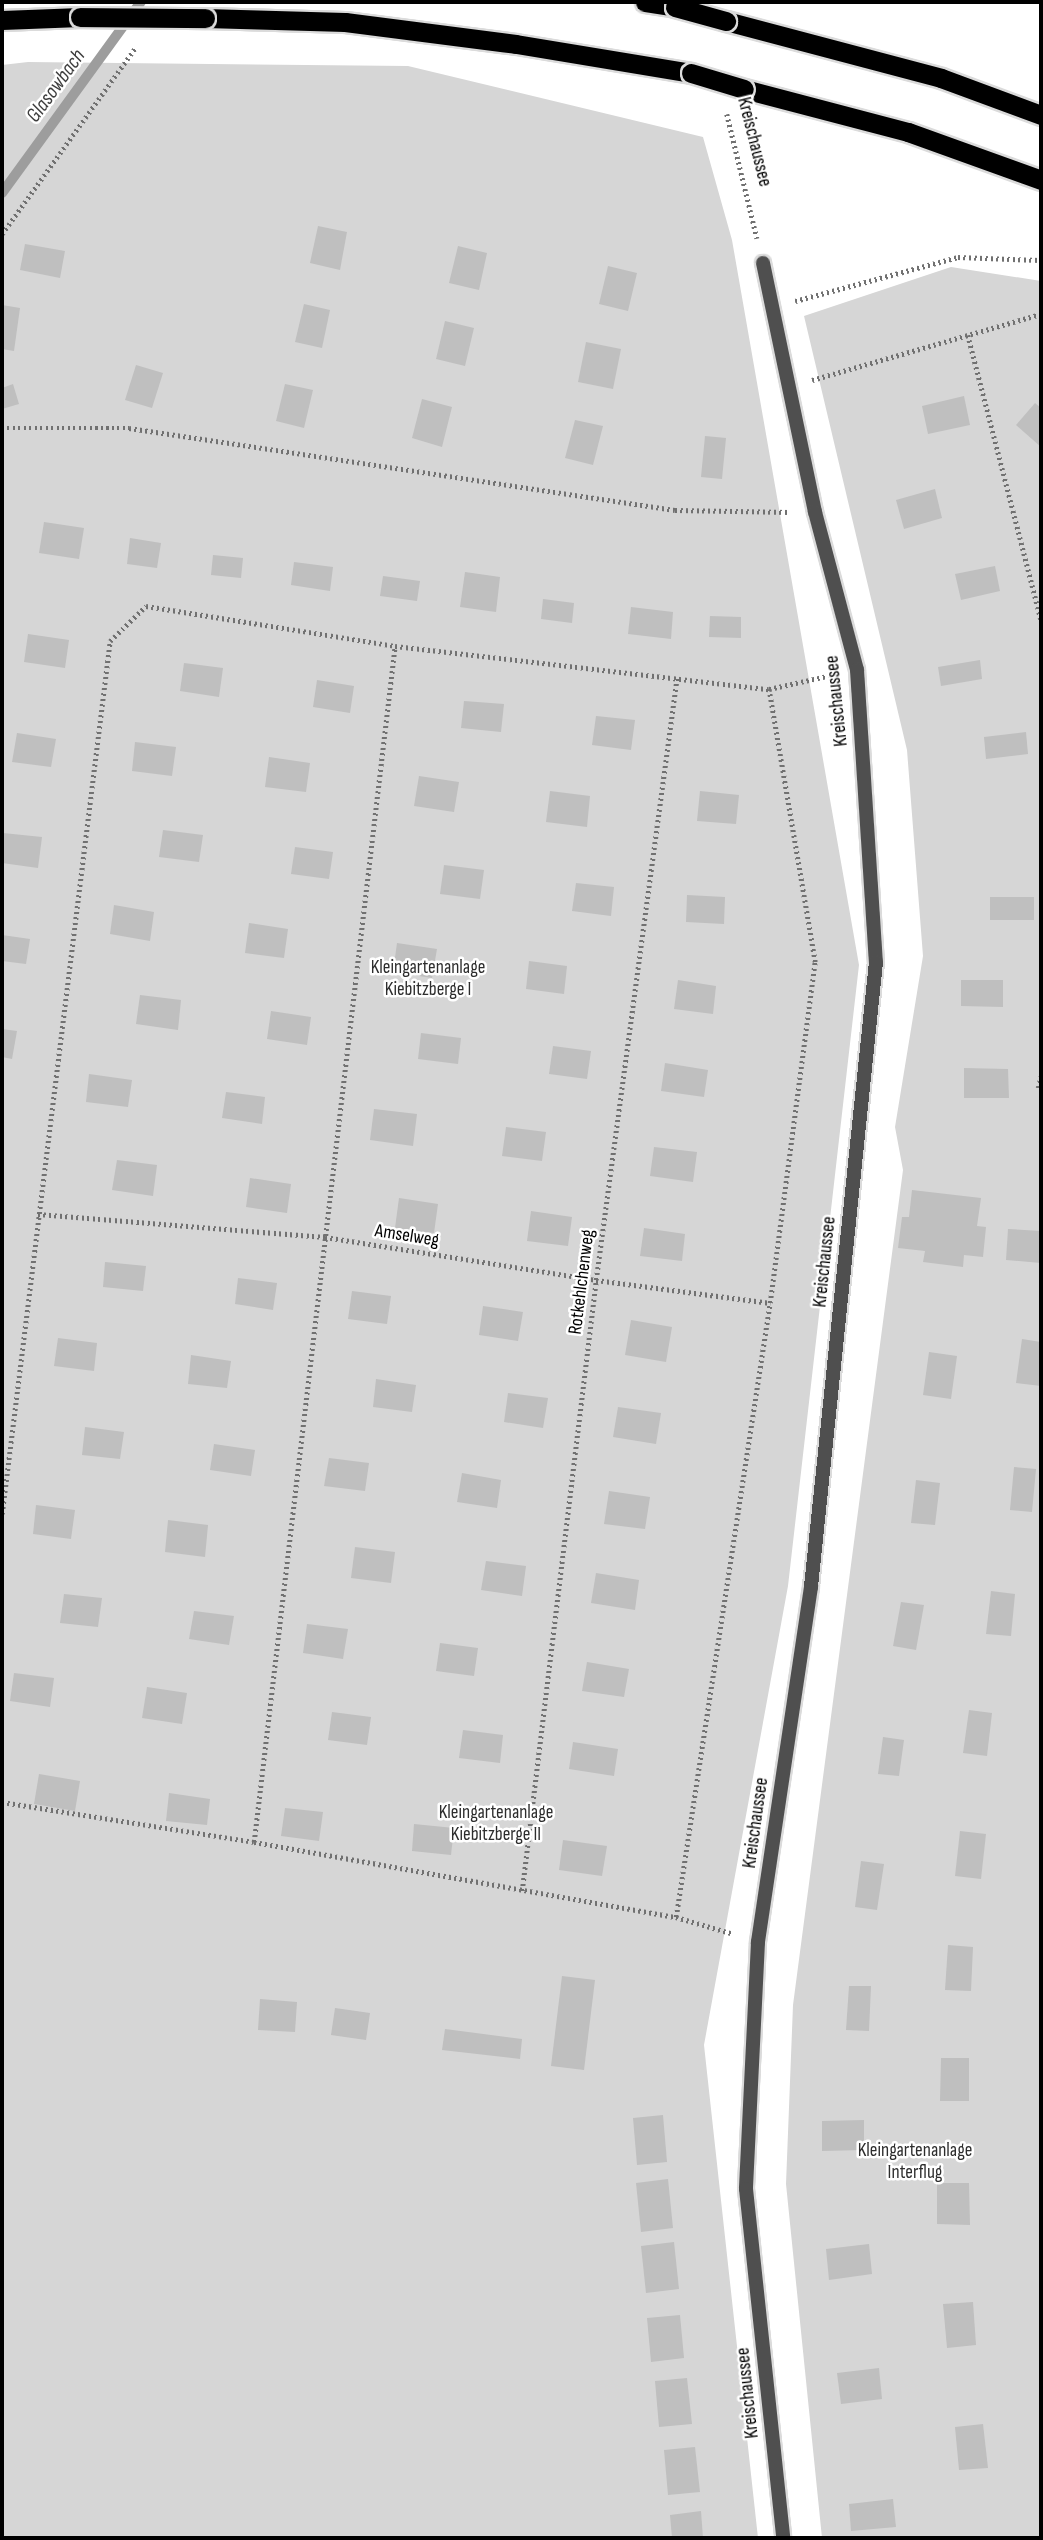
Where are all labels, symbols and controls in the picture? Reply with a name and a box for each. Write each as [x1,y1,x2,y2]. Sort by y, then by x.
water label: Glasowbach [21,45,91,127]
street label: Kreischaussee [732,95,776,189]
street label: Kreischaussee [821,654,853,748]
park label: Kleingartenanlage Kiebitzberge I [371,957,485,1001]
street label: Kreischaussee [809,1215,841,1309]
street label: Amselweg [373,1220,441,1252]
street label: Rotkehlchenweg [564,1228,600,1336]
street label: Kreischaussee [738,1776,774,1870]
park label: Kleingartenanlage Kiebitzberge II [439,1802,553,1846]
park label: Kleingartenanlage Interflug [858,2140,972,2184]
street label: Kreischaussee [732,2346,764,2440]

